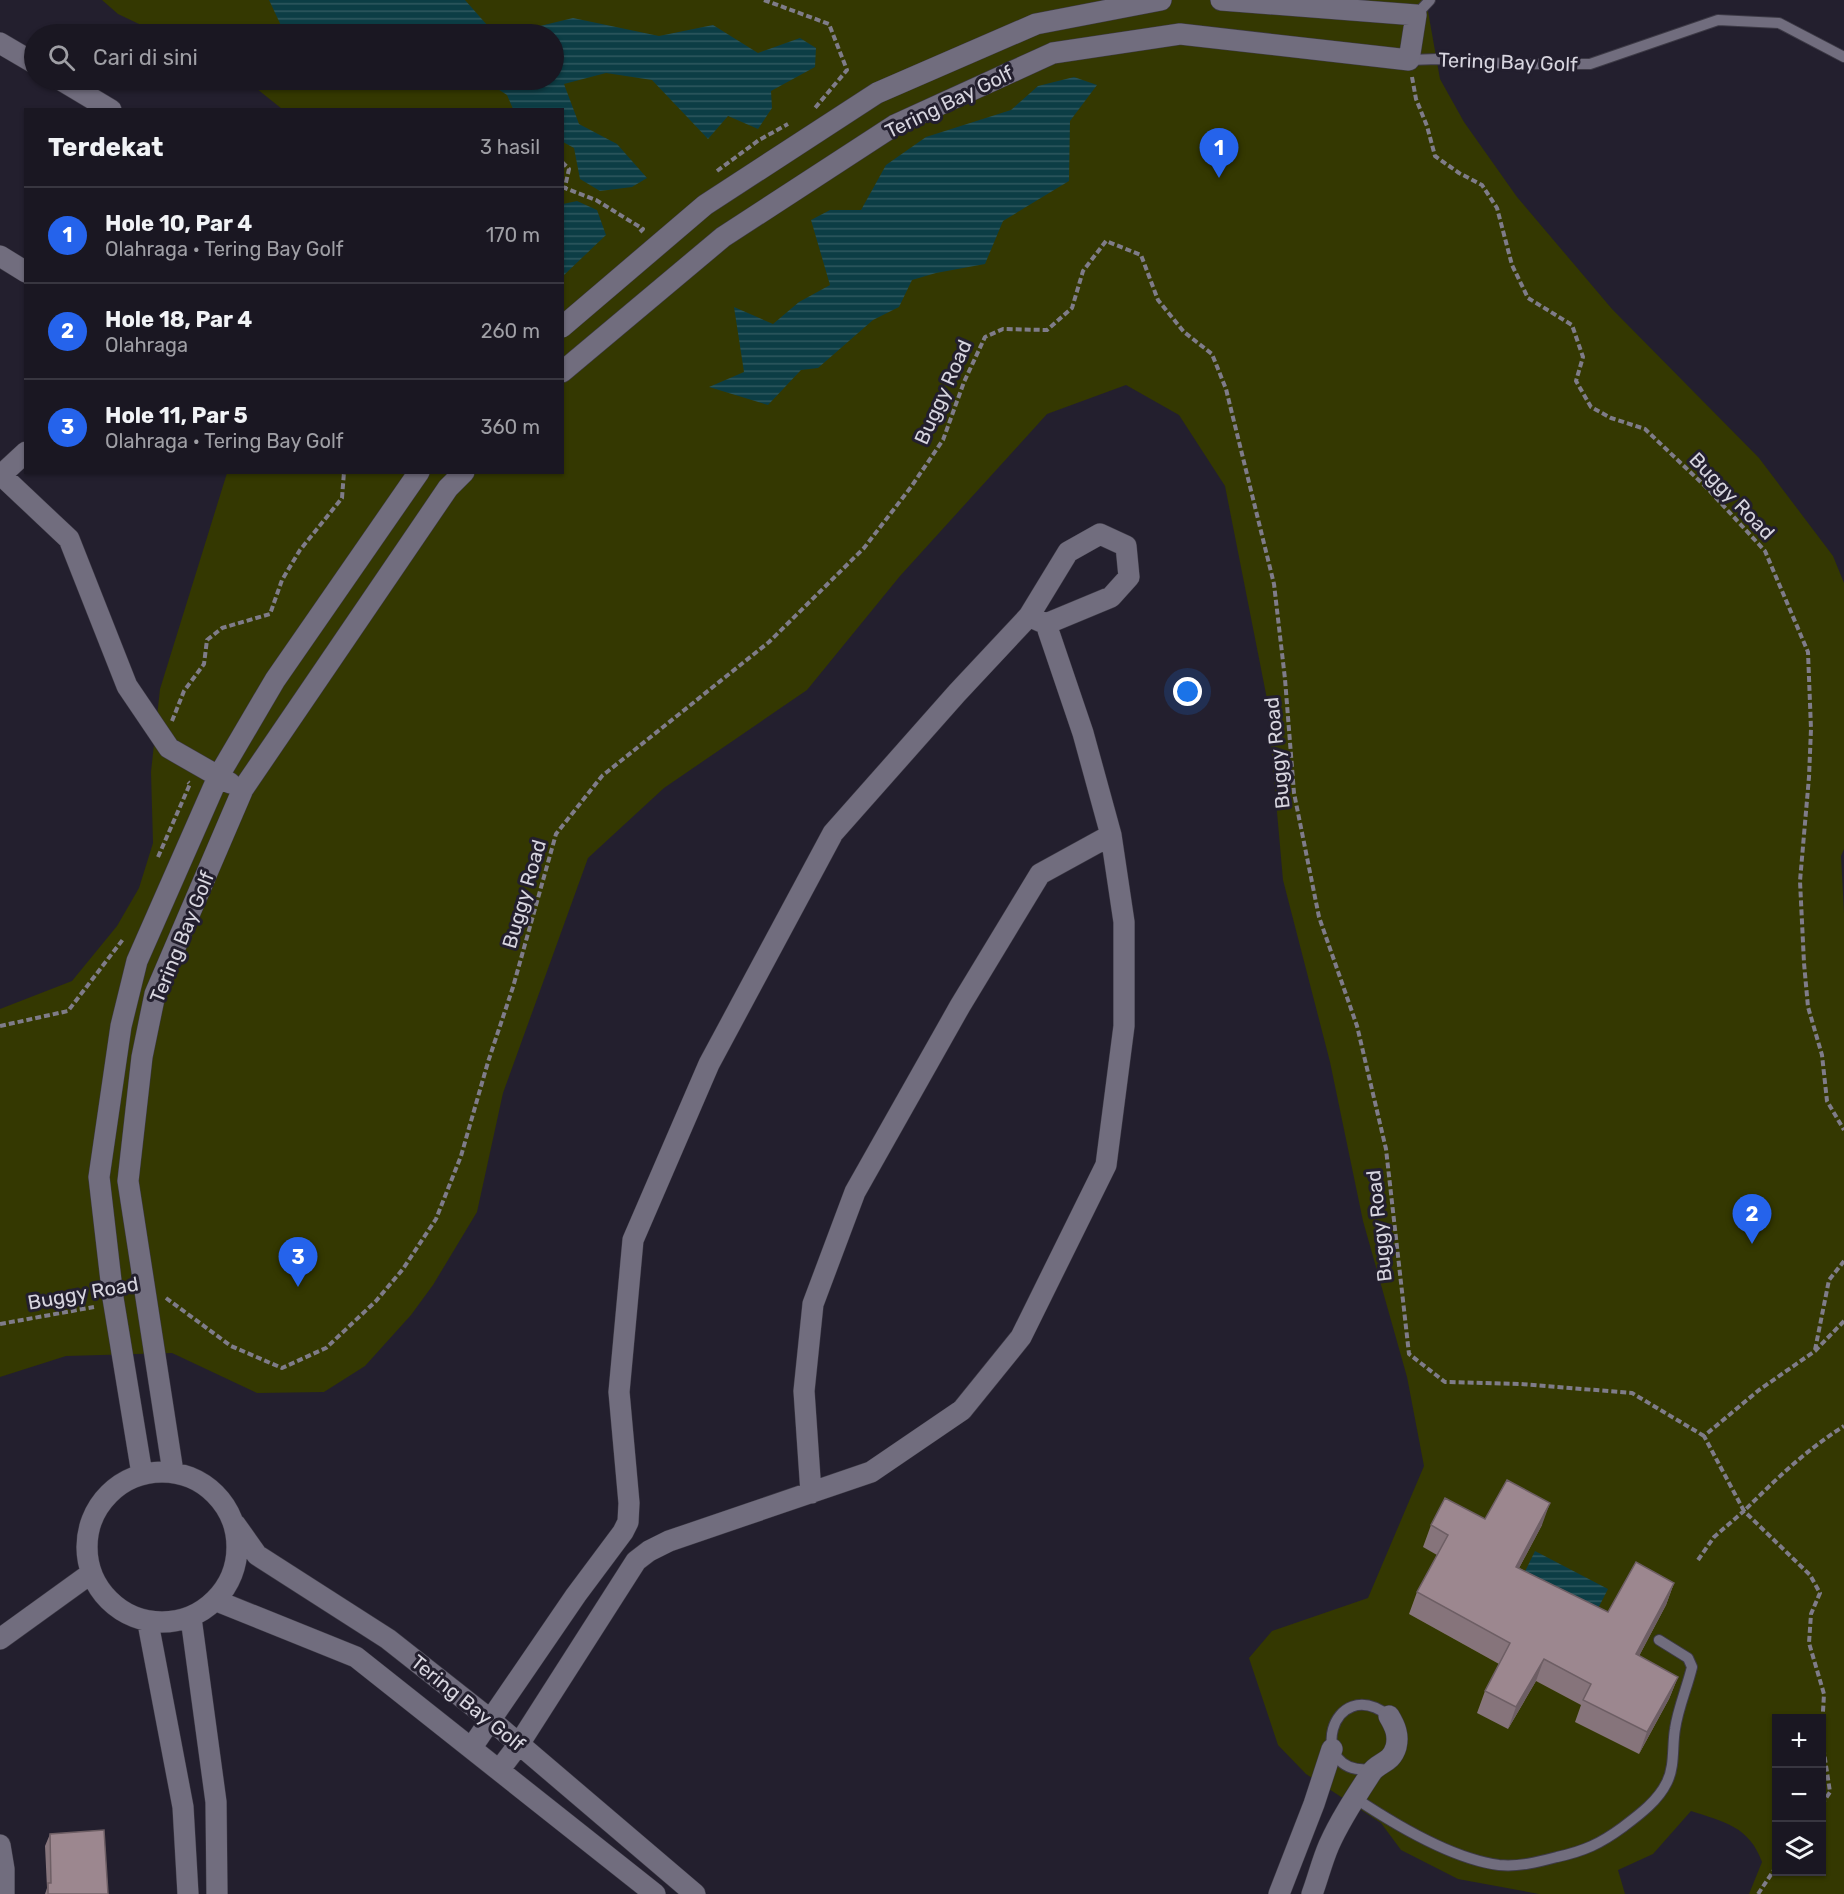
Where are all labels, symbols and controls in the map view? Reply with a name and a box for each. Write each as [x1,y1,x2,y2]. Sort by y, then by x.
search box [24,24,564,90]
icon: search [45,41,78,74]
text: Cari di sini [93,44,198,71]
street label: Tering Bay Golf [1438,48,1578,76]
street label: Tering Bay Golf [881,61,1017,143]
pin: 1 [1200,128,1238,178]
text: Terdekat [48,132,163,163]
text: 3 hasil [480,135,540,159]
text: Hole 10, Par 4 [105,210,252,237]
text: 1 [63,223,72,247]
text: 170 m [486,223,540,247]
text: Olahraga · Tering Bay Golf [105,237,343,261]
text: Hole 18, Par 4 [105,306,252,333]
text: 2 [61,319,74,343]
text: 260 m [481,319,540,343]
text: Olahraga [105,333,188,357]
street label: Buggy Road [909,336,977,448]
text: Hole 11, Par 5 [105,402,248,429]
text: 3 [61,415,74,439]
text: 360 m [481,415,540,439]
text: Olahraga · Tering Bay Golf [105,429,343,453]
street label: Buggy Road [1684,447,1780,545]
your location [1173,677,1202,706]
street label: Buggy Road [1259,696,1295,810]
street label: Buggy Road [497,837,551,951]
street label: Tering Bay Golf [145,868,219,1006]
street label: Buggy Road [1361,1169,1397,1283]
pin: 2 [1732,1194,1772,1244]
pin: 3 [278,1238,318,1287]
street label: Buggy Road [26,1271,140,1315]
street label: Tering Bay Golf [406,1650,530,1756]
map controls [1772,1714,1826,1876]
button: + [1772,1714,1826,1768]
button: − [1772,1768,1826,1822]
button: layers [1772,1822,1826,1876]

